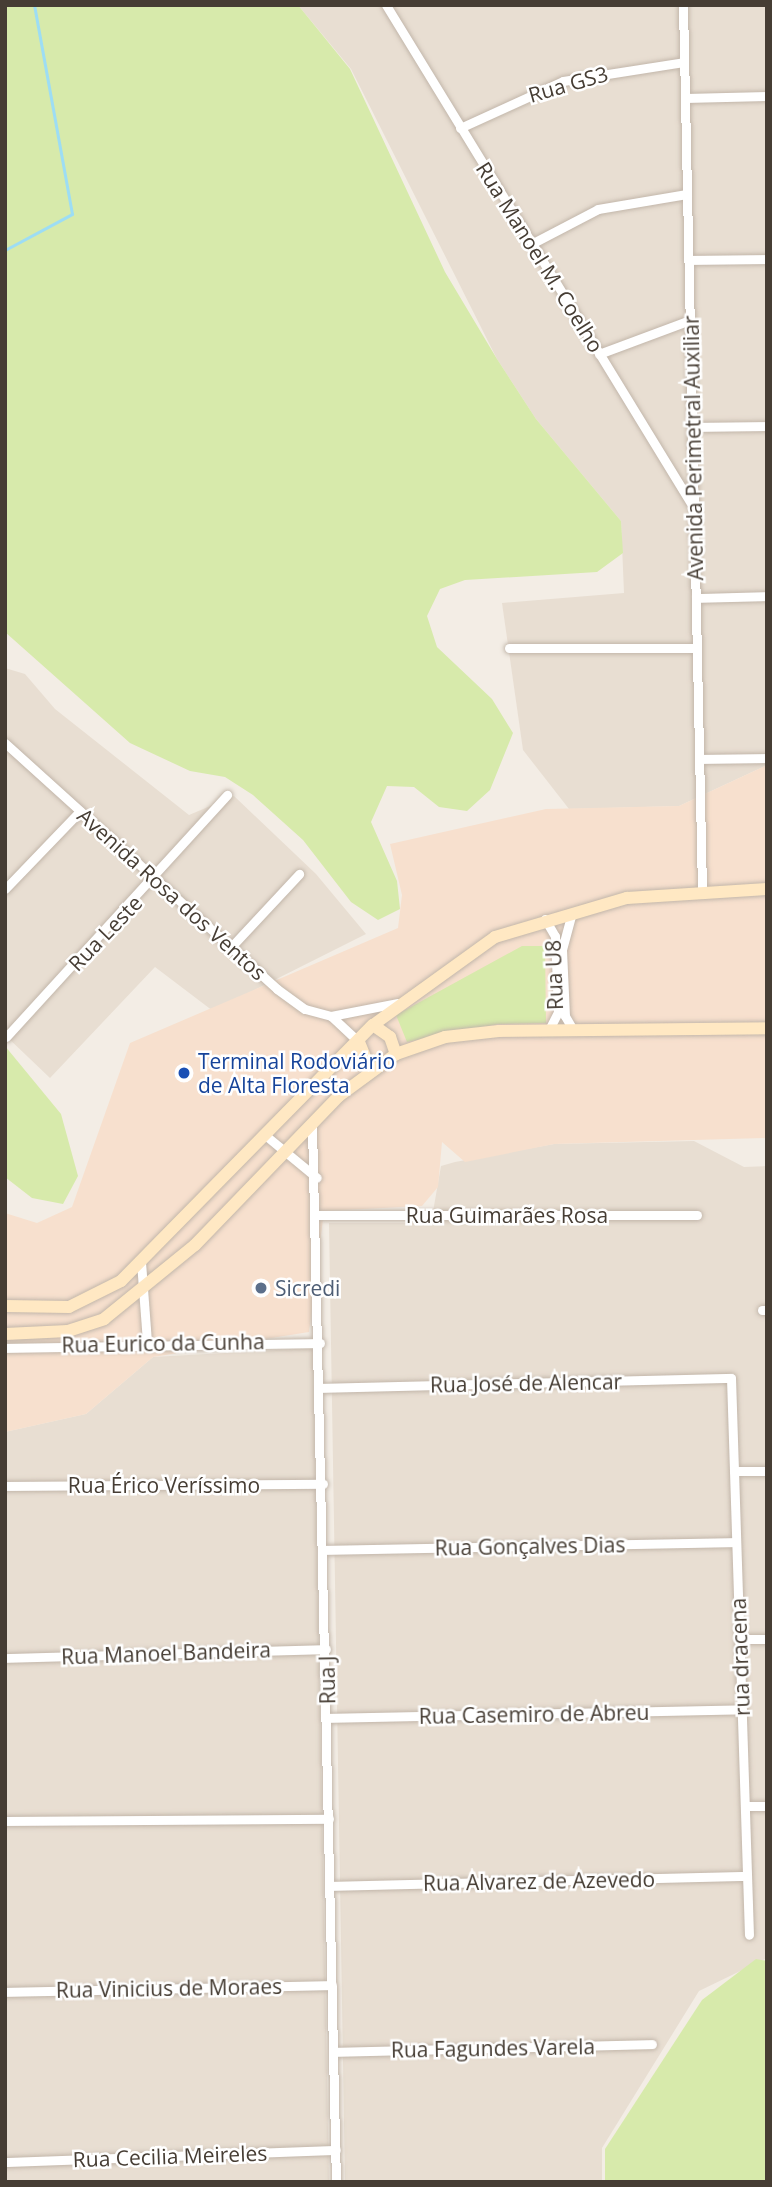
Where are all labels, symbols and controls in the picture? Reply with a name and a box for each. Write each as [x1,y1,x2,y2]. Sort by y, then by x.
street label: Rua GS3 [525,61,611,107]
street label: Rua Manoel M. Coelho [471,157,609,357]
street label: Avenida Perimetral Auxiliar [678,315,708,581]
street label: Avenida Rosa dos Ventos [73,803,271,985]
street label: Rua Leste [63,890,147,976]
street label: Rua U8 [540,939,568,1011]
place label: Terminal Rodoviário de Alta Floresta [198,1048,395,1098]
marker: Terminal Rodoviário de Alta Floresta [176,1065,192,1081]
street label: Rua Guimarães Rosa [406,1202,608,1228]
place label: Sicredi [275,1275,340,1301]
marker: Sicredi [253,1280,269,1296]
street label: Rua Eurico da Cunha [61,1329,265,1357]
street label: Rua José de Alencar [430,1369,622,1397]
street label: Rua Érico Veríssimo [68,1472,260,1498]
street label: Rua Gonçalves Dias [434,1532,626,1560]
street label: rua dracena [725,1598,755,1716]
street label: Rua Manoel Bandeira [61,1637,271,1669]
street label: Rua J [314,1655,340,1705]
street label: Rua Casemiro de Abreu [419,1699,649,1729]
street label: Rua Alvarez de Azevedo [423,1866,655,1896]
street label: Rua Vinicius de Moraes [56,1973,282,2003]
street label: Rua Fagundes Varela [391,2034,595,2062]
street label: Rua Cecilia Meireles [72,2140,268,2172]

